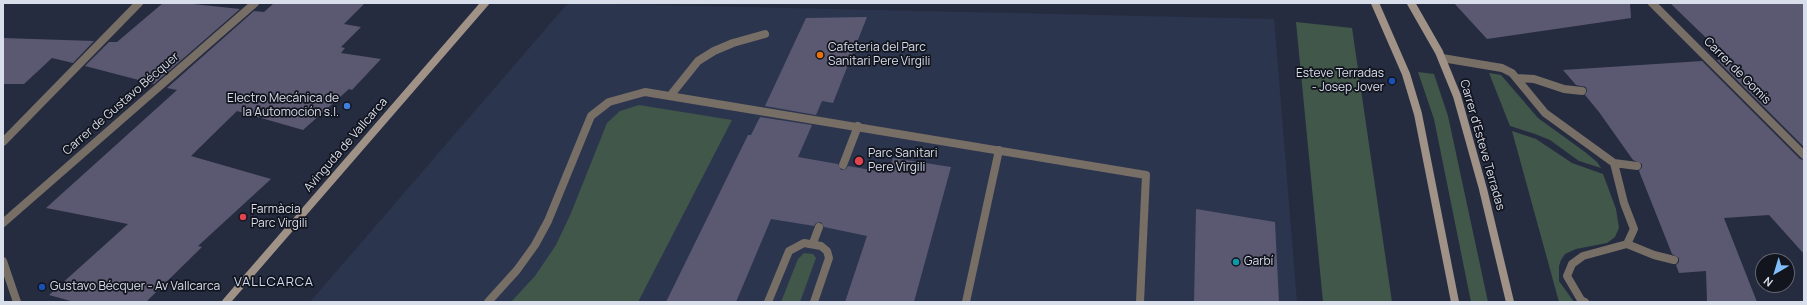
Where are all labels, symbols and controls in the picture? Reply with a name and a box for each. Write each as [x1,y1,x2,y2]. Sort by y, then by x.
street label: Carrer de Gomis [1700,34,1774,108]
place label: Cafeteria del Parc Sanitari Pere Virgili [828,41,930,69]
street label: Carrer de Gustavo Bécquer [60,50,182,158]
marker: Cafeteria del Parc Sanitari Pere Virgili [815,50,825,60]
place label: Esteve Terradas - Josep Jover [1296,67,1384,95]
marker: Esteve Terradas - Josep Jover [1387,76,1397,86]
street label: Carrer d'Esteve Terradas [1456,78,1508,212]
place label: Electro Mecánica de la Automoción s.l. [227,92,339,120]
street label: Avinguda de Vallcarca [301,95,391,195]
marker: Electro Mecánica de la Automoción s.l. [342,101,352,111]
place label: Parc Sanitari Pere Virgili [868,147,937,175]
marker: Parc Sanitari Pere Virgili [853,155,865,167]
place label: Farmàcia Parc Virgili [251,203,307,231]
marker: Farmàcia Parc Virgili [238,212,248,222]
north arrow [1755,253,1795,293]
place label: Garbí [1244,255,1273,269]
marker: Garbí [1231,257,1241,267]
district label: VALLCARCA [234,274,314,290]
text: N [1760,274,1776,290]
place label: Gustavo Bécquer - Av Vallcarca [50,280,220,294]
marker: Gustavo Bécquer - Av Vallcarca [37,282,47,292]

